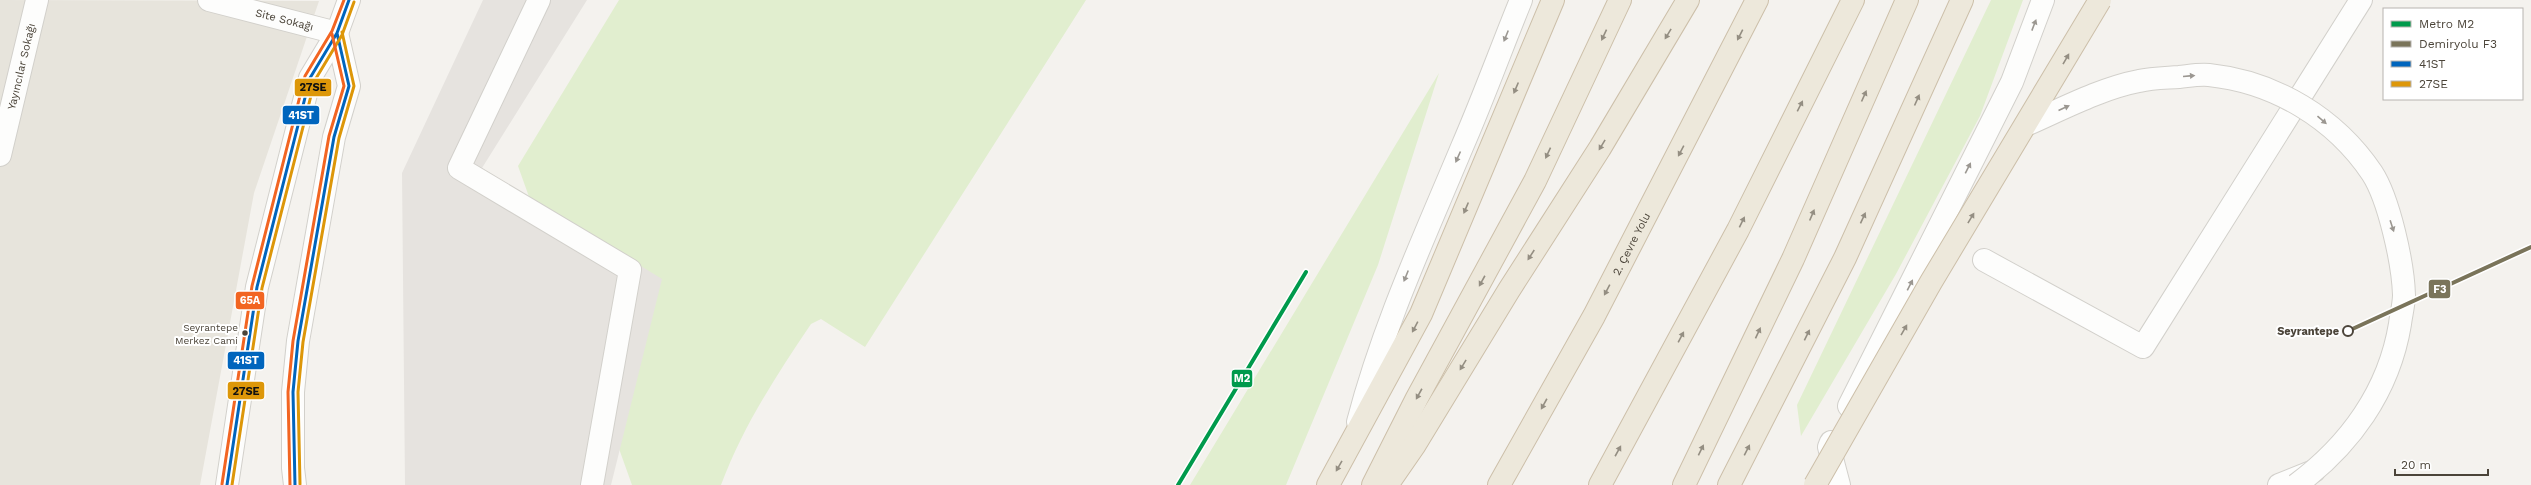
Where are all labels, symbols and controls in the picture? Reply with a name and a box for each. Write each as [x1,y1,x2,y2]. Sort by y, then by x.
street label: Site Sokağı [254,6,315,34]
legend [2383,8,2523,100]
text: Metro M2 [2419,17,2474,31]
one-way arrow [2031,18,2037,30]
street label: Yayıncılar Sokağı [5,22,38,111]
one-way arrow [1664,29,1672,39]
one-way arrow [1736,29,1743,41]
one-way arrow [1601,30,1607,41]
one-way arrow [1503,31,1509,43]
text: Demiryolu F3 [2419,37,2497,51]
one-way arrow [2063,53,2070,65]
text: 41ST [2419,57,2445,71]
one-way arrow [2183,73,2195,80]
text: 27SE [2419,77,2448,91]
line badge: 27SE [294,78,332,97]
text: 27SE [299,81,327,94]
one-way arrow [1513,82,1519,94]
one-way arrow [1861,90,1867,101]
one-way arrow [1915,93,1921,105]
one-way arrow [1797,100,1803,111]
line badge: 41ST [282,105,320,125]
one-way arrow [2058,105,2069,111]
text: 41ST [288,109,314,122]
one-way arrow [2317,115,2328,124]
one-way arrow [1598,139,1605,151]
one-way arrow [1677,145,1684,157]
one-way arrow [1545,147,1551,159]
one-way arrow [1455,151,1461,163]
one-way arrow [1965,163,1972,174]
one-way arrow [1463,202,1469,214]
one-way arrow [1809,209,1815,220]
street label: 2. Çevre Yolu [1610,211,1653,278]
one-way arrow [1860,212,1866,224]
one-way arrow [1967,212,1974,224]
one-way arrow [1739,216,1745,228]
one-way arrow [2390,221,2396,233]
one-way arrow [1528,249,1535,261]
one-way arrow [1403,271,1409,283]
one-way arrow [1479,275,1485,287]
one-way arrow [1907,279,1913,290]
line badge: F3 [2428,279,2451,299]
text: F3 [2433,283,2447,296]
one-way arrow [1604,285,1610,296]
line badge: 65A [235,291,265,310]
text: 65A [240,294,261,307]
one-way arrow [1411,321,1418,333]
place label: Seyrantepe Merkez Cami [175,322,238,346]
one-way arrow [1901,324,1908,336]
place label: Seyrantepe [2277,325,2339,338]
marker: Seyrantepe [2342,325,2354,337]
one-way arrow [1755,327,1761,339]
marker: Seyrantepe Merkez Cami [240,328,250,338]
one-way arrow [1804,329,1810,341]
one-way arrow [1677,331,1684,343]
line badge: 41ST [227,351,265,370]
text: 41ST [233,354,259,367]
one-way arrow [1459,360,1467,370]
line badge: M2 [1231,369,1253,388]
text: M2 [1234,372,1251,385]
line badge: 27SE [227,381,265,400]
text: 27SE [232,385,260,398]
one-way arrow [1416,389,1422,400]
one-way arrow [1541,398,1548,410]
one-way arrow [1698,444,1704,456]
one-way arrow [1615,445,1622,457]
one-way arrow [1744,445,1750,456]
scale bar [2395,451,2488,477]
text: 20 m [2401,458,2431,472]
one-way arrow [1336,460,1343,472]

